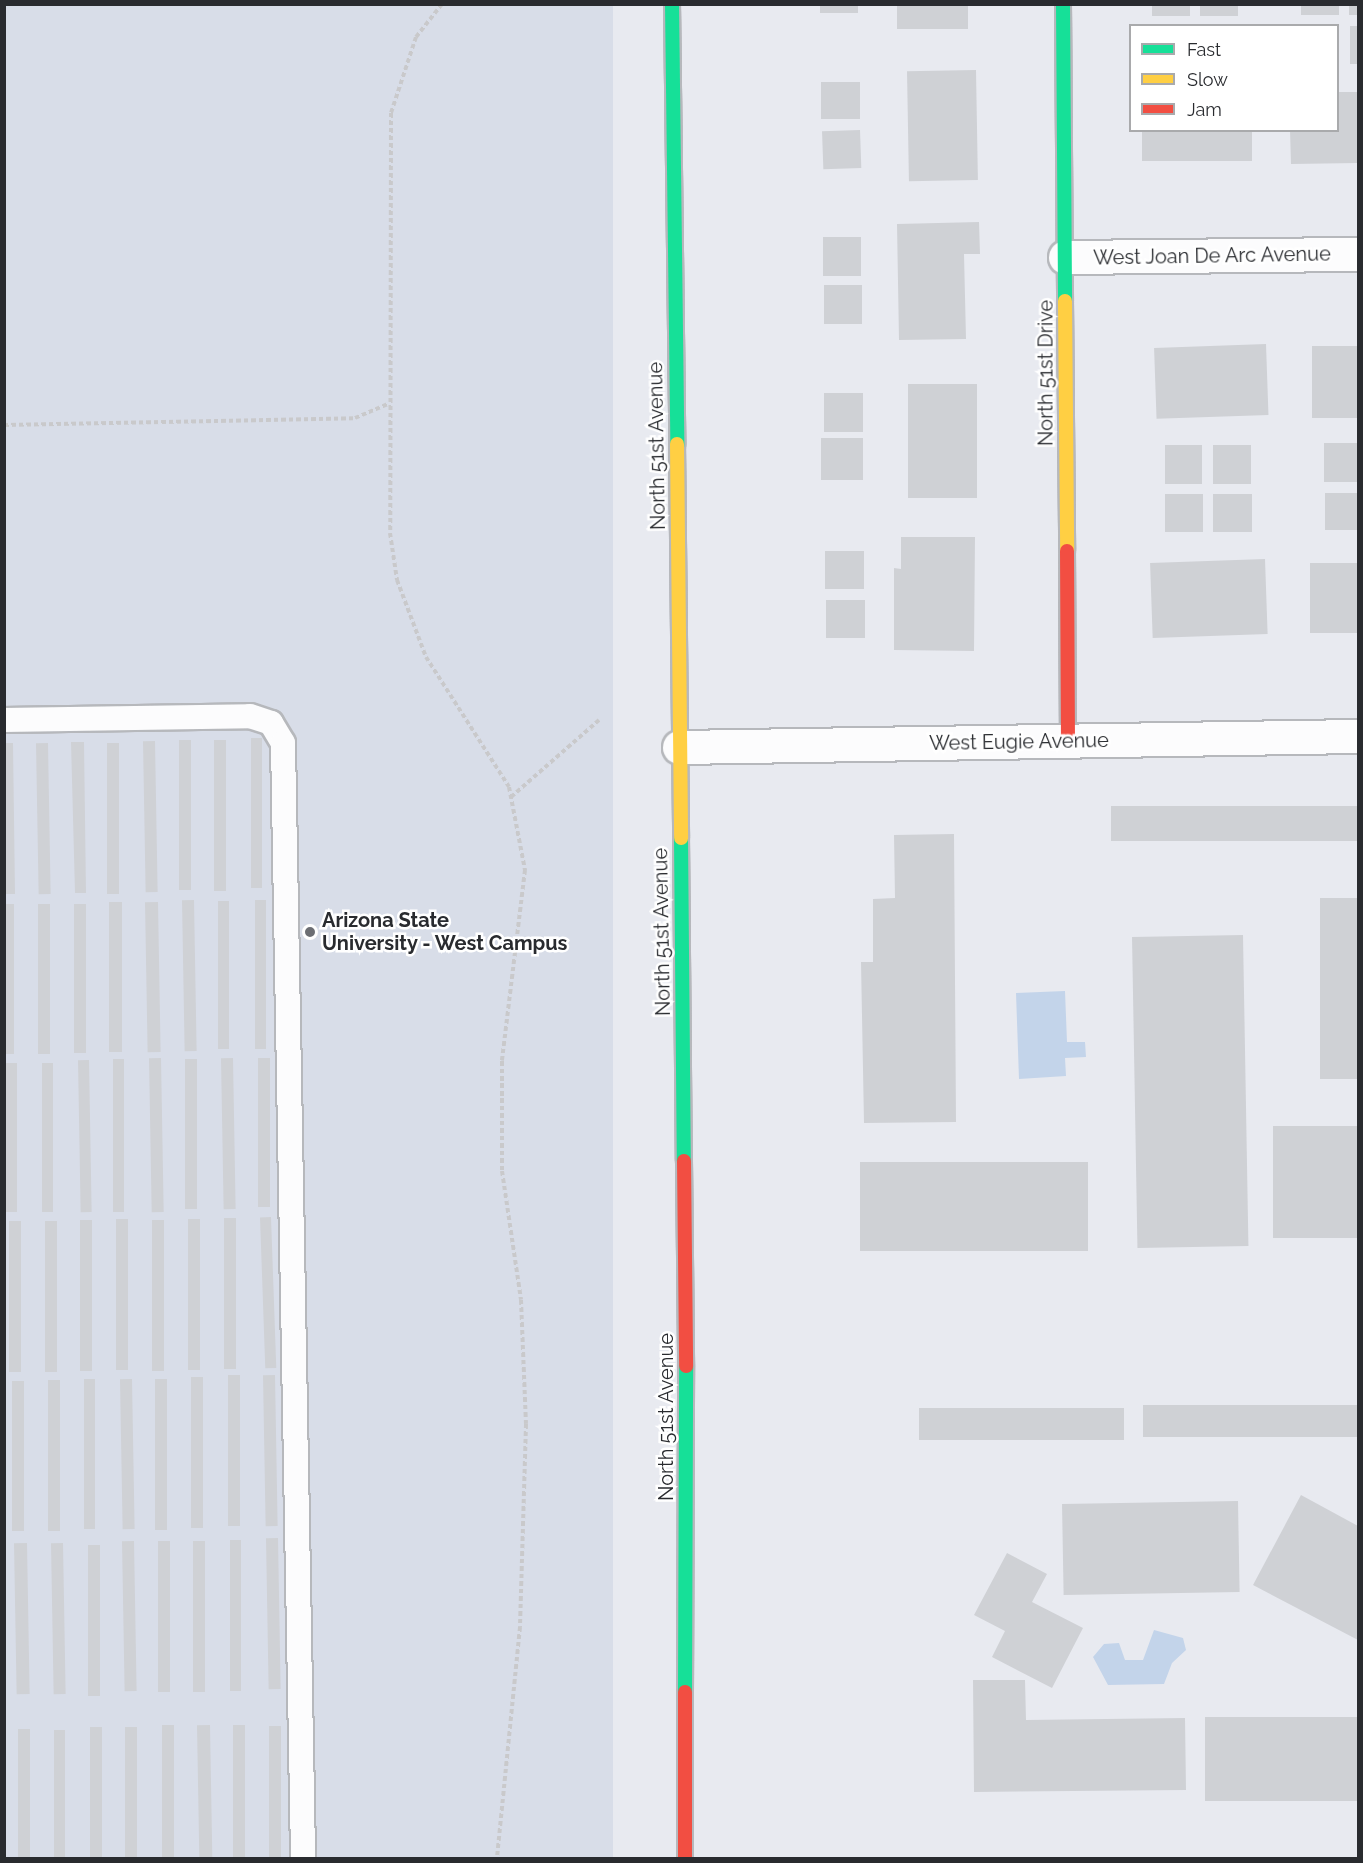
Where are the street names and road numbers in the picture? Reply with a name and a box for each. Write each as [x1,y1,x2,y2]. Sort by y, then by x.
street label: West Joan De Arc Avenue [1092,242,1332,270]
street label: North 51st Drive [1034,300,1058,446]
street label: North 51st Avenue [644,361,670,531]
street label: West Eugie Avenue [929,728,1109,756]
street label: North 51st Avenue [649,847,675,1017]
street label: North 51st Avenue [654,1333,678,1501]

